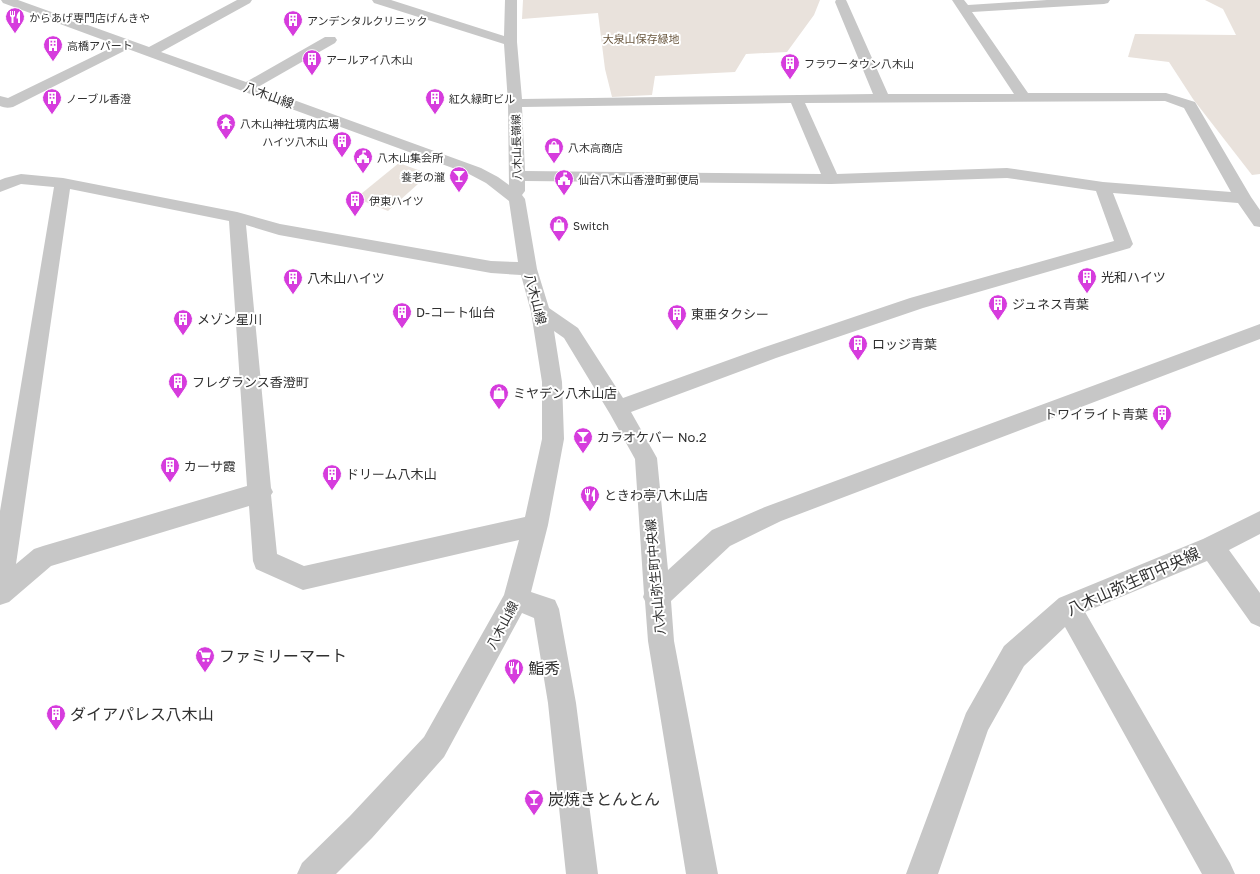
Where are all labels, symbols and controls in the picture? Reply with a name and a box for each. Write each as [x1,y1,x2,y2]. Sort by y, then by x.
restaurant icon: からあげ専門店げんきや [4,6,26,34]
building icon: アンデンタルクリニック [282,9,304,37]
place label: からあげ専門店げんきや [29,11,150,24]
place label: アンデンタルクリニック [307,14,428,27]
park label: 大泉山保存緑地 [603,32,680,45]
building icon: 高橋アパート [42,34,64,62]
place label: 高橋アパート [67,39,133,52]
building icon: アールアイ八木山 [301,48,323,76]
building icon: フラワータウン八木山 [779,52,801,80]
place label: アールアイ八木山 [326,53,413,66]
place label: フラワータウン八木山 [804,57,914,70]
street label: 八木山線 [242,79,296,111]
building icon: ノーブル香澄 [41,87,63,115]
building icon: 紅久緑町ビル [424,87,446,115]
place label: ノーブル香澄 [66,92,131,105]
place label: 紅久緑町ビル [449,92,515,105]
temple icon: 八木山神社境内広場 [215,112,237,140]
street label: 八木山長嶺線 [509,114,523,180]
place label: 八木山神社境内広場 [240,117,339,130]
building icon: ハイツ八木山 [331,130,353,158]
place label: ハイツ八木山 [262,135,328,148]
shop icon: 八木高商店 [543,136,565,164]
place label: 八木高商店 [568,141,623,154]
public building icon: 八木山集会所 [352,146,374,174]
place label: 八木山集会所 [377,151,444,164]
bar icon: 養老の瀧 [448,165,470,193]
public building icon: 仙台八木山香澄町郵便局 [553,168,575,196]
place label: 養老の瀧 [401,170,445,183]
place label: 仙台八木山香澄町郵便局 [578,173,699,186]
building icon: 伊東ハイツ [344,189,366,217]
place label: 伊東ハイツ [369,194,424,207]
shop icon: Switch [548,214,570,242]
place label: Switch [573,219,609,232]
building icon: 光和ハイツ [1076,266,1098,294]
building icon: 八木山ハイツ [282,267,304,295]
place label: 光和ハイツ [1101,269,1166,285]
place label: 八木山ハイツ [307,270,385,286]
street label: 八木山線 [522,272,550,326]
building icon: ジュネス青葉 [987,293,1009,321]
place label: ジュネス青葉 [1012,296,1089,312]
building icon: D-コート仙台 [391,301,413,329]
building icon: 東亜タクシー [666,303,688,331]
place label: D-コート仙台 [416,304,495,320]
place label: 東亜タクシー [691,306,769,322]
building icon: メゾン星川 [172,308,194,336]
place label: メゾン星川 [197,311,262,327]
building icon: ロッジ青葉 [847,333,869,361]
place label: ロッジ青葉 [872,336,937,352]
building icon: フレグランス香澄町 [167,371,189,399]
place label: フレグランス香澄町 [192,374,309,390]
shop icon: ミヤデン八木山店 [488,382,510,410]
place label: ミヤデン八木山店 [513,385,617,401]
building icon: トワイライト青葉 [1151,403,1173,431]
place label: トワイライト青葉 [1044,406,1148,422]
bar icon: カラオケバー No.2 [572,426,594,454]
place label: カラオケバー No.2 [597,429,707,445]
building icon: カーサ霞 [159,455,181,483]
place label: カーサ霞 [184,458,236,474]
building icon: ドリーム八木山 [321,463,343,491]
place label: ドリーム八木山 [346,466,437,482]
restaurant icon: ときわ亭八木山店 [579,484,601,512]
place label: ときわ亭八木山店 [604,487,708,503]
street label: 八木山弥生町中央線 [642,518,668,636]
street label: 八木山弥生町中央線 [1063,543,1203,619]
street label: 八木山線 [483,598,521,652]
supermarket icon: ファミリーマート [194,645,216,673]
place label: ファミリーマート [219,646,347,666]
restaurant icon: 鮨秀 [503,657,525,685]
place label: 鮨秀 [528,658,560,678]
building icon: ダイアパレス八木山 [45,703,67,731]
place label: ダイアパレス八木山 [70,704,214,724]
bar icon: 炭焼きとんとん [523,788,545,816]
place label: 炭焼きとんとん [548,789,660,809]

